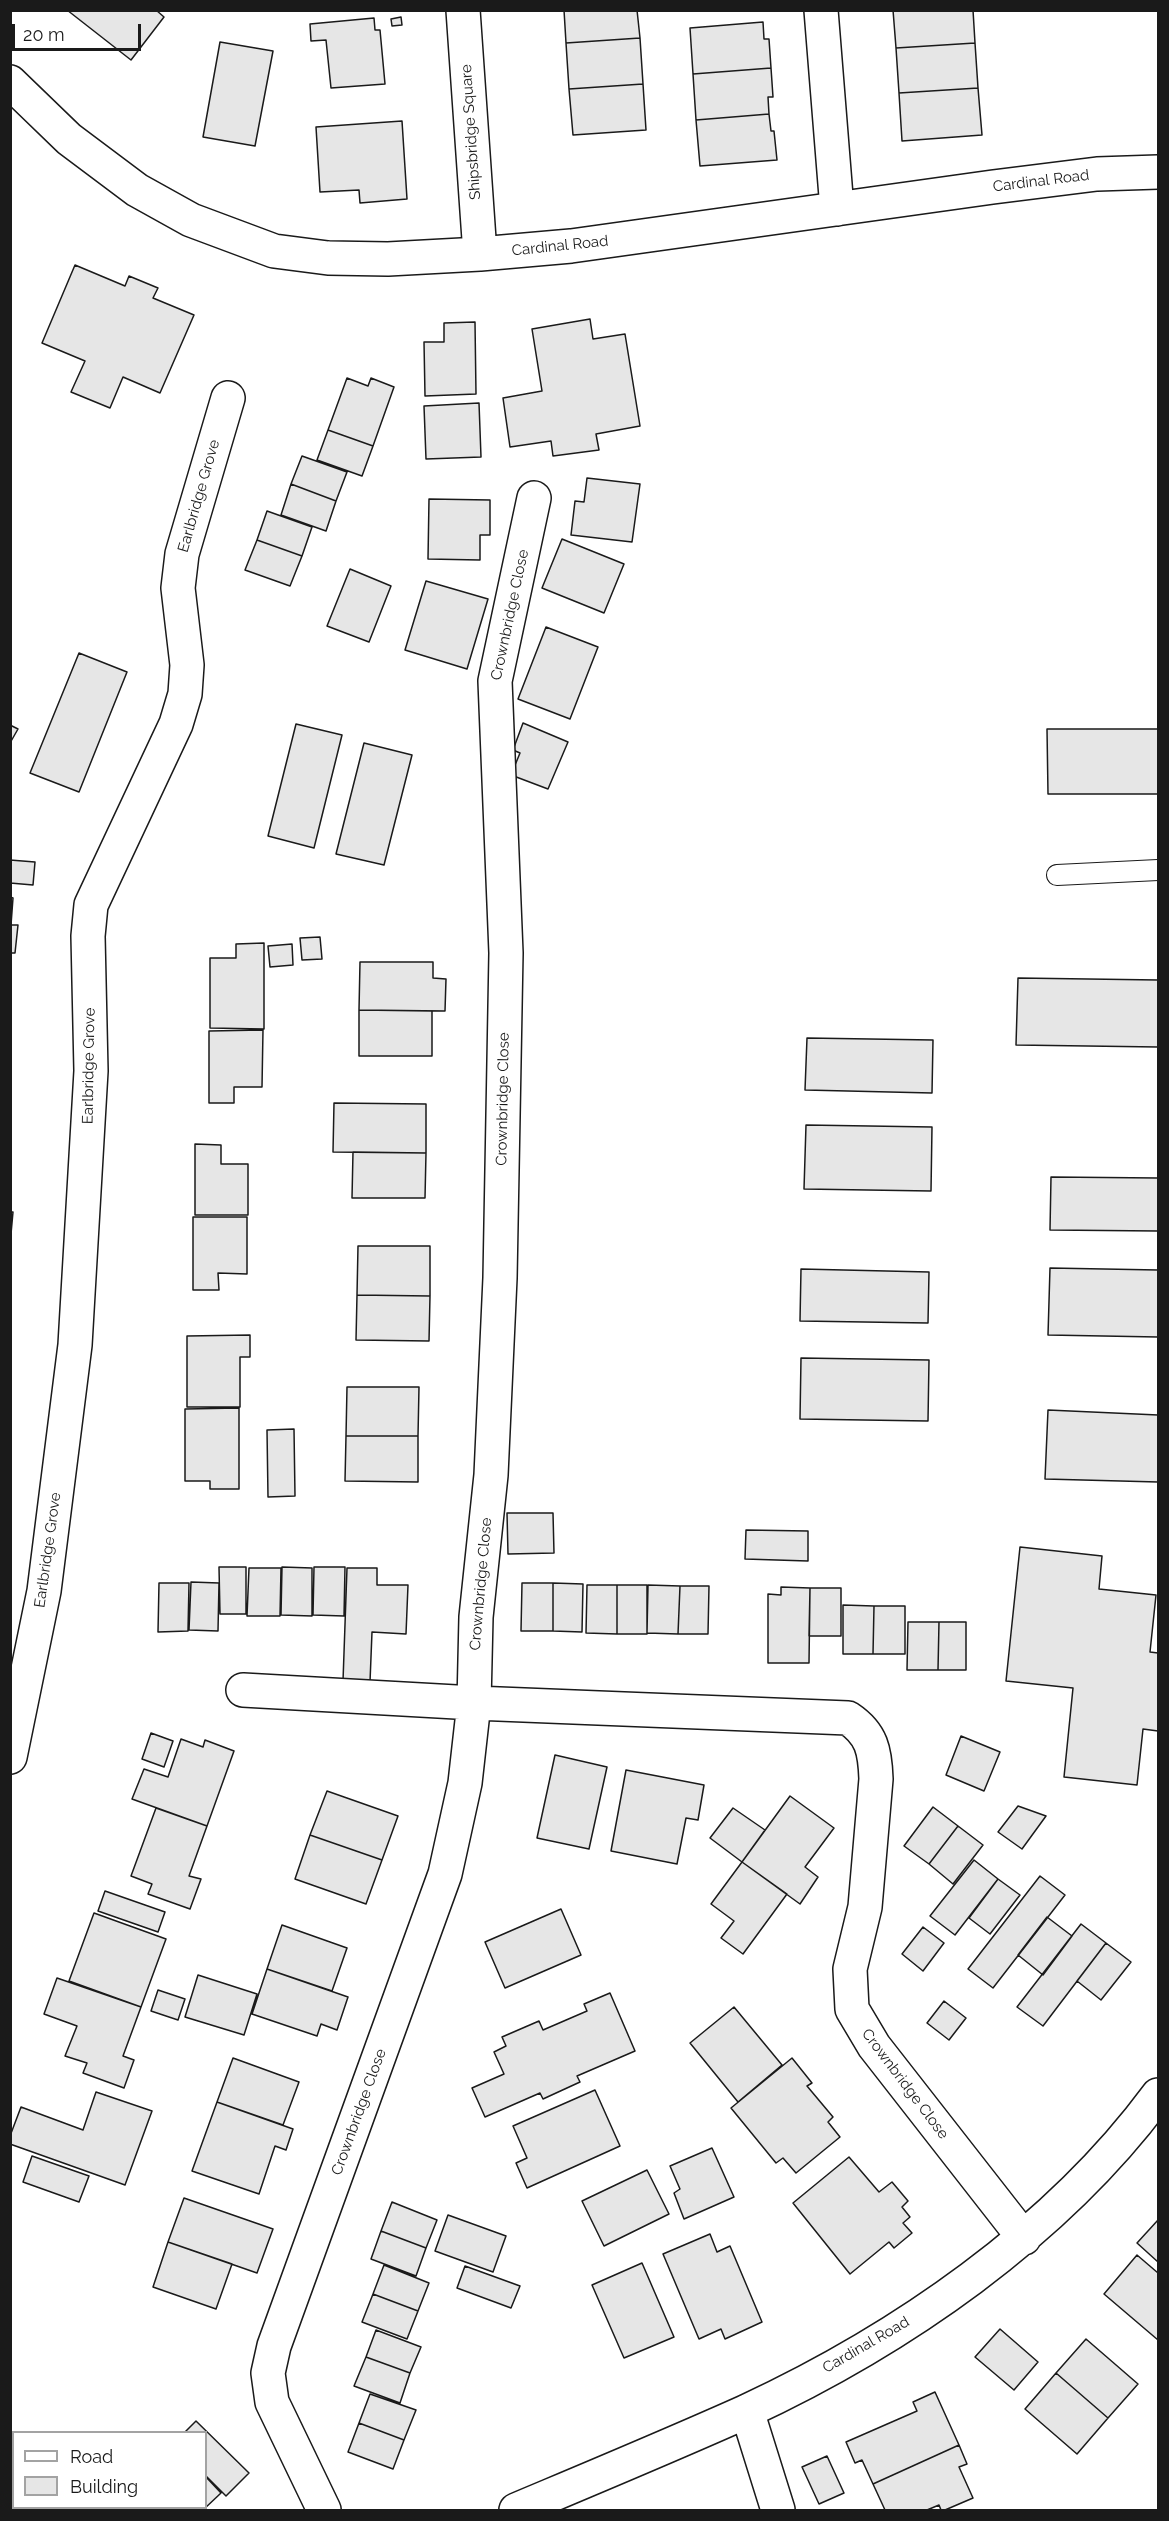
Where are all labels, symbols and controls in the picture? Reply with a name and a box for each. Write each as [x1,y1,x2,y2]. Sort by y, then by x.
scale bar [15,12,144,50]
text: 20 m [23,24,65,45]
street label: Shipsbridge Square [457,64,485,200]
street label: Cardinal Road [992,166,1090,196]
street label: Cardinal Road [511,232,609,260]
street label: Earlbridge Grove [174,437,224,555]
street label: Crownbridge Close [487,548,533,682]
street label: Earlbridge Grove [79,1008,99,1124]
street label: Crownbridge Close [493,1032,513,1166]
street label: Earlbridge Grove [31,1491,65,1609]
street label: Crownbridge Close [466,1517,496,1651]
street label: Crownbridge Close [858,2025,952,2143]
street label: Crownbridge Close [328,2046,390,2178]
street label: Cardinal Road [820,2313,912,2377]
legend [12,2431,207,2509]
text: Road [70,2446,113,2467]
text: Building [70,2476,138,2497]

